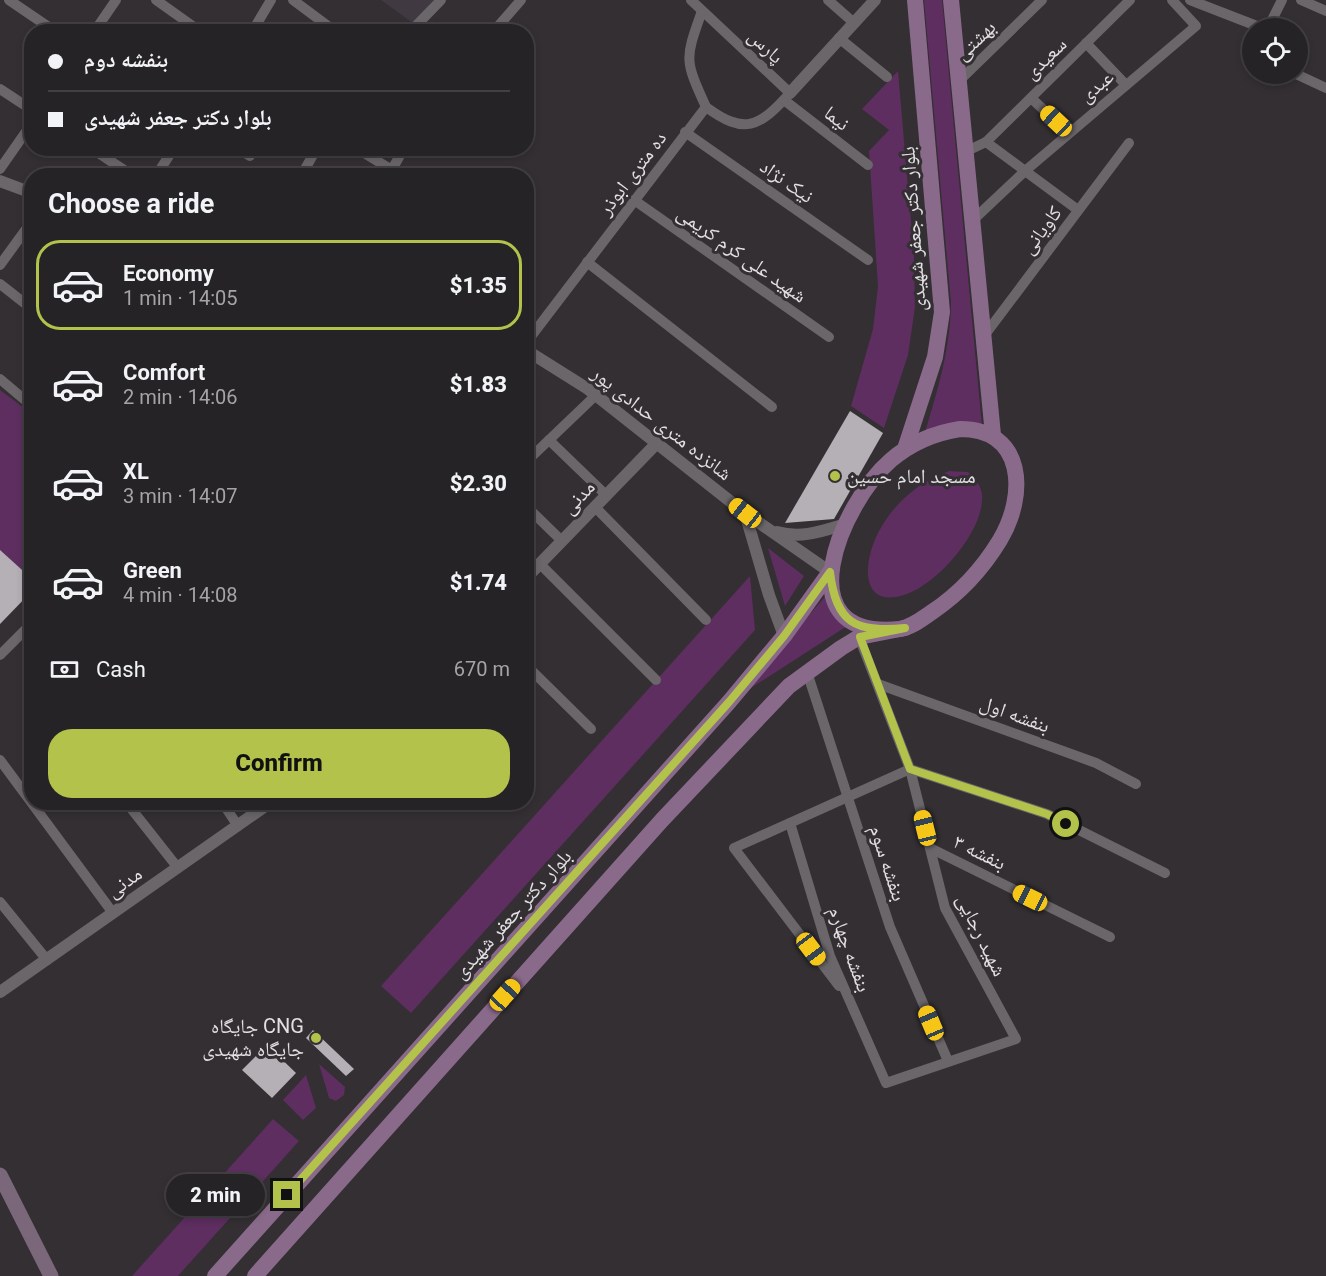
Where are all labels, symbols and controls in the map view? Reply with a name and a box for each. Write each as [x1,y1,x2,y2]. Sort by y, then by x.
street label: بهشتی [950,15,1000,65]
map controls [1242,18,1308,84]
button: locate [1242,18,1308,84]
street label: پارس [743,24,789,69]
street label: سعیدی [1019,32,1071,84]
text: بنفشه دوم [84,47,168,72]
street label: عبدی [1074,65,1118,107]
street label: نیما [819,101,855,135]
car [1037,102,1075,140]
text: بلوار دکتر جعفر شهیدی [84,105,272,130]
street label: ده متری ابوذر [592,126,671,220]
street label: بلوار دکتر جعفر شهیدی [895,146,931,312]
street label: نیک نژاد [756,154,818,208]
text: Choose a ride [48,188,214,220]
street label: شهید علی کرم کریمی [672,200,811,309]
street label: کاویانی [1015,201,1067,259]
icon: car [51,258,105,312]
text: Economy [123,261,214,286]
text: $1.35 [450,273,507,298]
text: 1 min · 14:05 [123,286,238,310]
icon: car [51,357,105,411]
text: Comfort [123,360,205,385]
street label: شانزده متری حدادی پور [586,360,737,485]
text: $1.83 [450,372,507,397]
text: 2 min · 14:06 [123,385,238,409]
icon: car [51,456,105,510]
text: XL [123,459,149,484]
place label: مسجد امام حسین [847,464,976,490]
marker: مسجد امام حسین [828,469,842,483]
text: $2.30 [450,471,507,496]
street label: مدنی [556,475,600,519]
text: 3 min · 14:07 [123,484,238,508]
car [725,495,765,531]
icon: car [51,555,105,609]
text: Green [123,558,182,583]
text: $1.74 [450,570,507,595]
text: 4 min · 14:08 [123,583,238,607]
icon: cash [48,653,81,686]
text: Cash [96,657,146,682]
text: 670 m [454,657,510,681]
street label: بنفشه اول [977,690,1053,738]
button: Confirm [48,729,510,798]
car [912,808,938,848]
route start [1052,810,1079,837]
street label: بنفشه سوم [863,822,912,905]
street label: بنفشه ۳ [950,829,1010,875]
street label: بلوار دکتر جعفر شهیدی [448,844,576,984]
street label: مدنی [102,861,146,903]
car [1010,882,1050,914]
street label: شهید رجایی [952,890,1012,980]
street label: بنفشه چهارم [822,903,877,996]
car [793,929,829,969]
car [486,976,524,1014]
car [916,1003,946,1043]
place label: جایگاه CNG جایگاه شهیدی [202,1014,304,1061]
marker: جایگاه CNG جایگاه شهیدی [309,1031,323,1045]
callout: 2 min [167,1174,266,1216]
route end [273,1181,300,1208]
text: 2 min [190,1183,241,1207]

